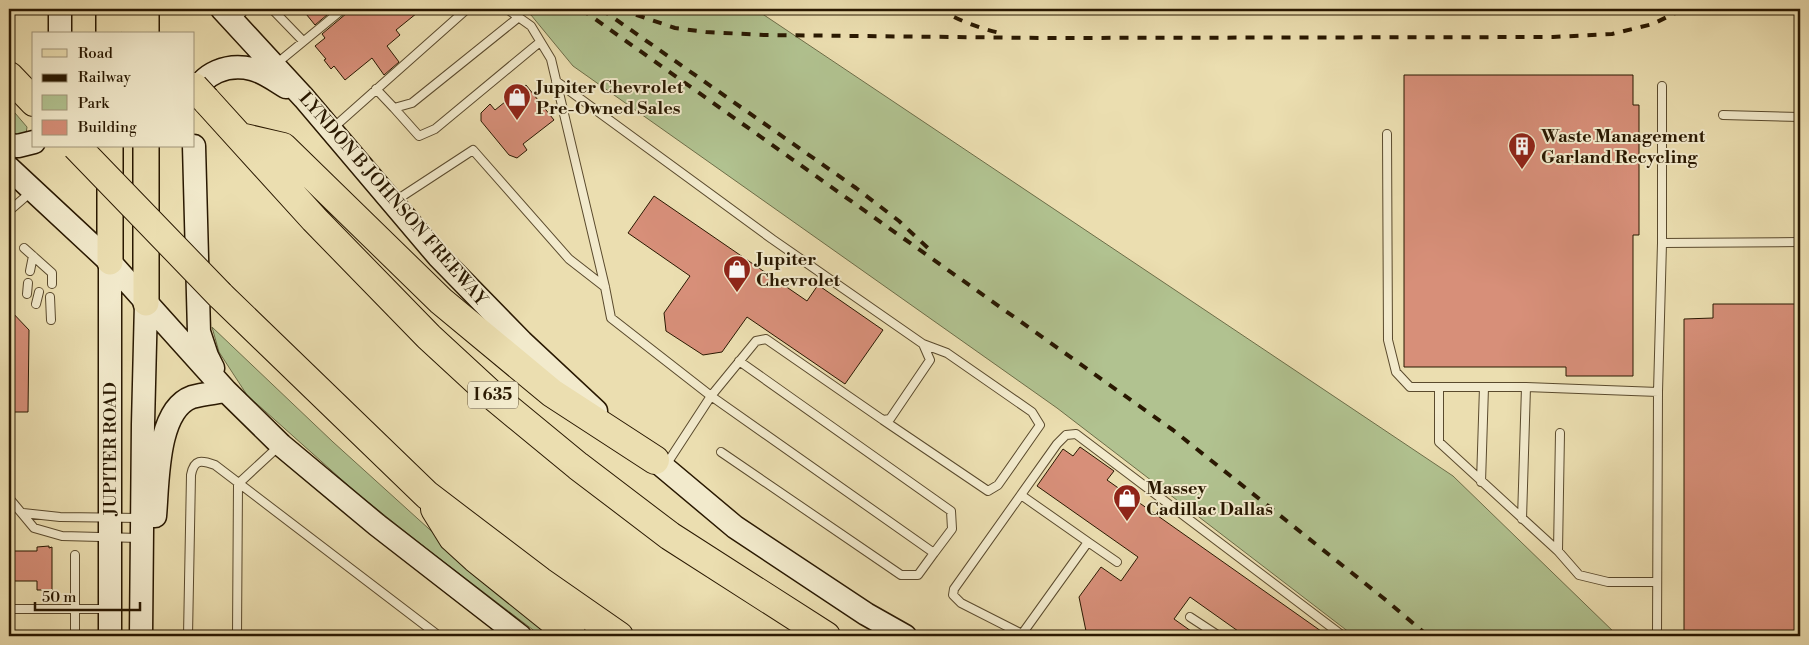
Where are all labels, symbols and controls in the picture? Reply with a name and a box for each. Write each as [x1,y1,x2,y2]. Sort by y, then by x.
legend [32,32,195,148]
text: Road [78,44,113,63]
text: Railway [78,68,132,87]
place label: Jupiter Chevrolet Pre-Owned Sales [533,76,684,120]
shop icon: Jupiter Chevrolet Pre-Owned Sales [502,82,532,121]
street label: LYNDON B JOHNSON FREEWAY [294,87,493,312]
text: Park [78,94,110,113]
text: Building [77,118,137,137]
place label: Waste Management Garland Recycling [1540,125,1706,169]
building icon: Waste Management Garland Recycling [1507,131,1537,170]
place label: Jupiter Chevrolet [753,248,841,292]
shop icon: Jupiter Chevrolet [722,254,752,293]
street label: JUPITER ROAD [99,382,122,517]
road number: I 635 [468,382,518,408]
place label: Massey Cadillac Dallas [1146,477,1273,521]
shop icon: Massey Cadillac Dallas [1112,483,1142,522]
scale bar [35,580,140,612]
text: 50 m [42,588,76,607]

